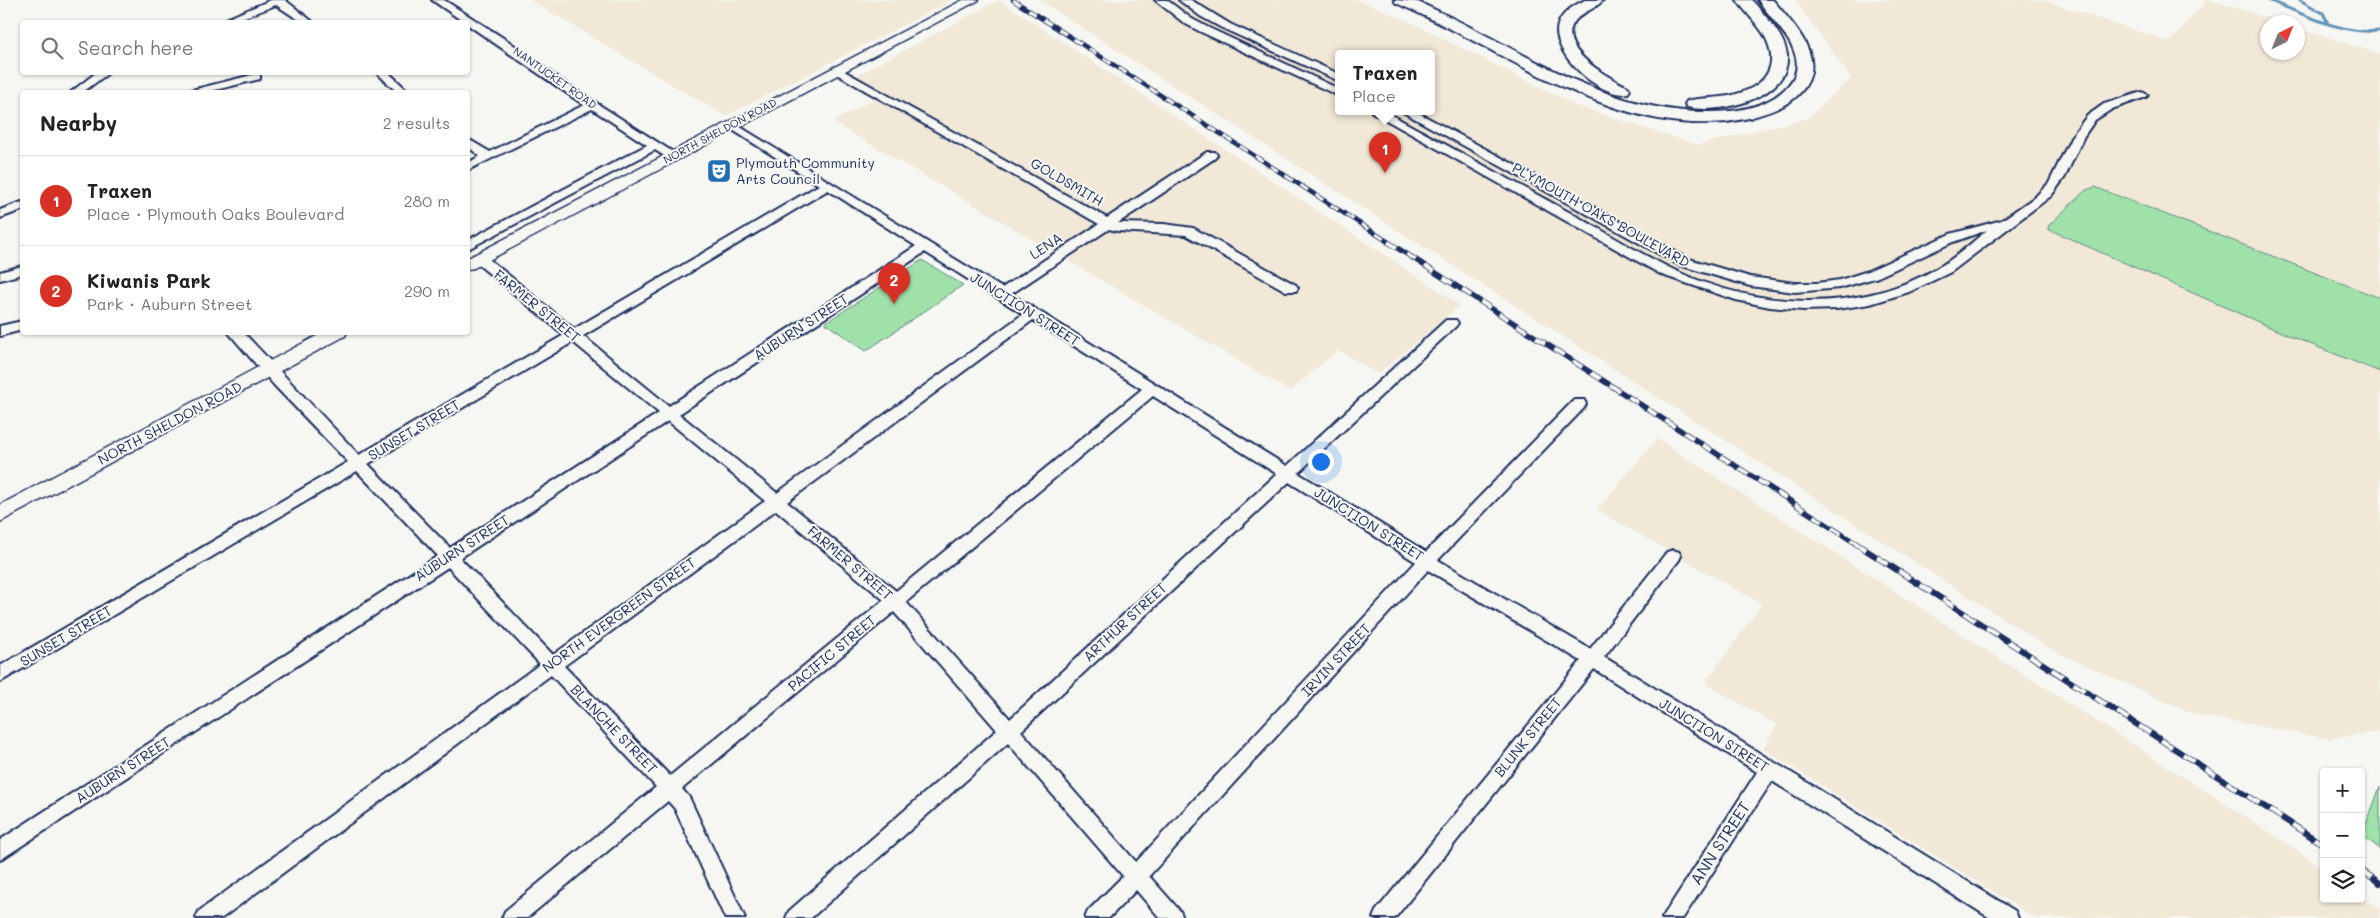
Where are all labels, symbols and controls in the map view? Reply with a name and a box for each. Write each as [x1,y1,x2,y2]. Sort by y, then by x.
north arrow [2260,15,2305,60]
search box [20,20,470,75]
icon: search [38,34,66,62]
text: Search here [78,35,194,60]
street label: NANTUCKET ROAD [511,43,600,112]
popup [1335,50,1435,115]
text: Traxen [1352,60,1418,85]
text: Place [1352,85,1396,106]
street label: NORTH SHELDON ROAD [660,94,779,167]
text: Nearby [40,109,117,136]
text: 2 results [383,112,450,133]
pin: 1 [1369,132,1401,173]
place label: Plymouth Community Arts Council [736,153,875,188]
street label: GOLDSMITH [1027,153,1107,210]
theatre icon: Plymouth Community Arts Council [706,158,732,184]
street label: PLYMOUTH OAKS BOULEVARD [1509,158,1693,271]
text: Traxen [87,178,152,203]
text: 1 [52,190,60,211]
text: 280 m [404,190,450,211]
text: Place · Plymouth Oaks Boulevard [87,203,344,224]
street label: LENA [1026,228,1066,263]
pin: 2 [878,263,910,304]
street label: FARMER STREET [490,265,585,346]
street label: JUNCTION STREET [967,267,1084,350]
text: Kiwanis Park [87,268,211,293]
text: 2 [52,280,60,301]
text: 290 m [404,280,450,301]
street label: AUBURN STREET [750,289,852,364]
text: Park · Auburn Street [87,293,252,314]
street label: NORTH SHELDON ROAD [94,376,245,469]
street label: SUNSET STREET [364,394,463,465]
your location [1308,449,1334,475]
street label: JUNCTION STREET [1311,482,1428,565]
street label: AUBURN STREET [411,510,513,585]
street label: FARMER STREET [804,521,897,604]
street label: NORTH EVERGREEN STREET [538,552,699,677]
street label: ARTHUR STREET [1079,578,1171,665]
street label: SUNSET STREET [16,600,115,671]
street label: PACIFIC STREET [784,610,880,695]
street label: IRVIN STREET [1297,619,1375,700]
street label: BLANCHE STREET [567,680,662,777]
street label: BLUNK STREET [1490,693,1566,780]
street label: JUNCTION STREET [1656,693,1773,776]
street label: AUBURN STREET [72,732,174,807]
map controls [2320,768,2365,903]
button: + [2320,768,2365,813]
street label: ANN STREET [1685,797,1754,888]
button: − [2320,813,2365,858]
button: layers [2320,858,2365,903]

